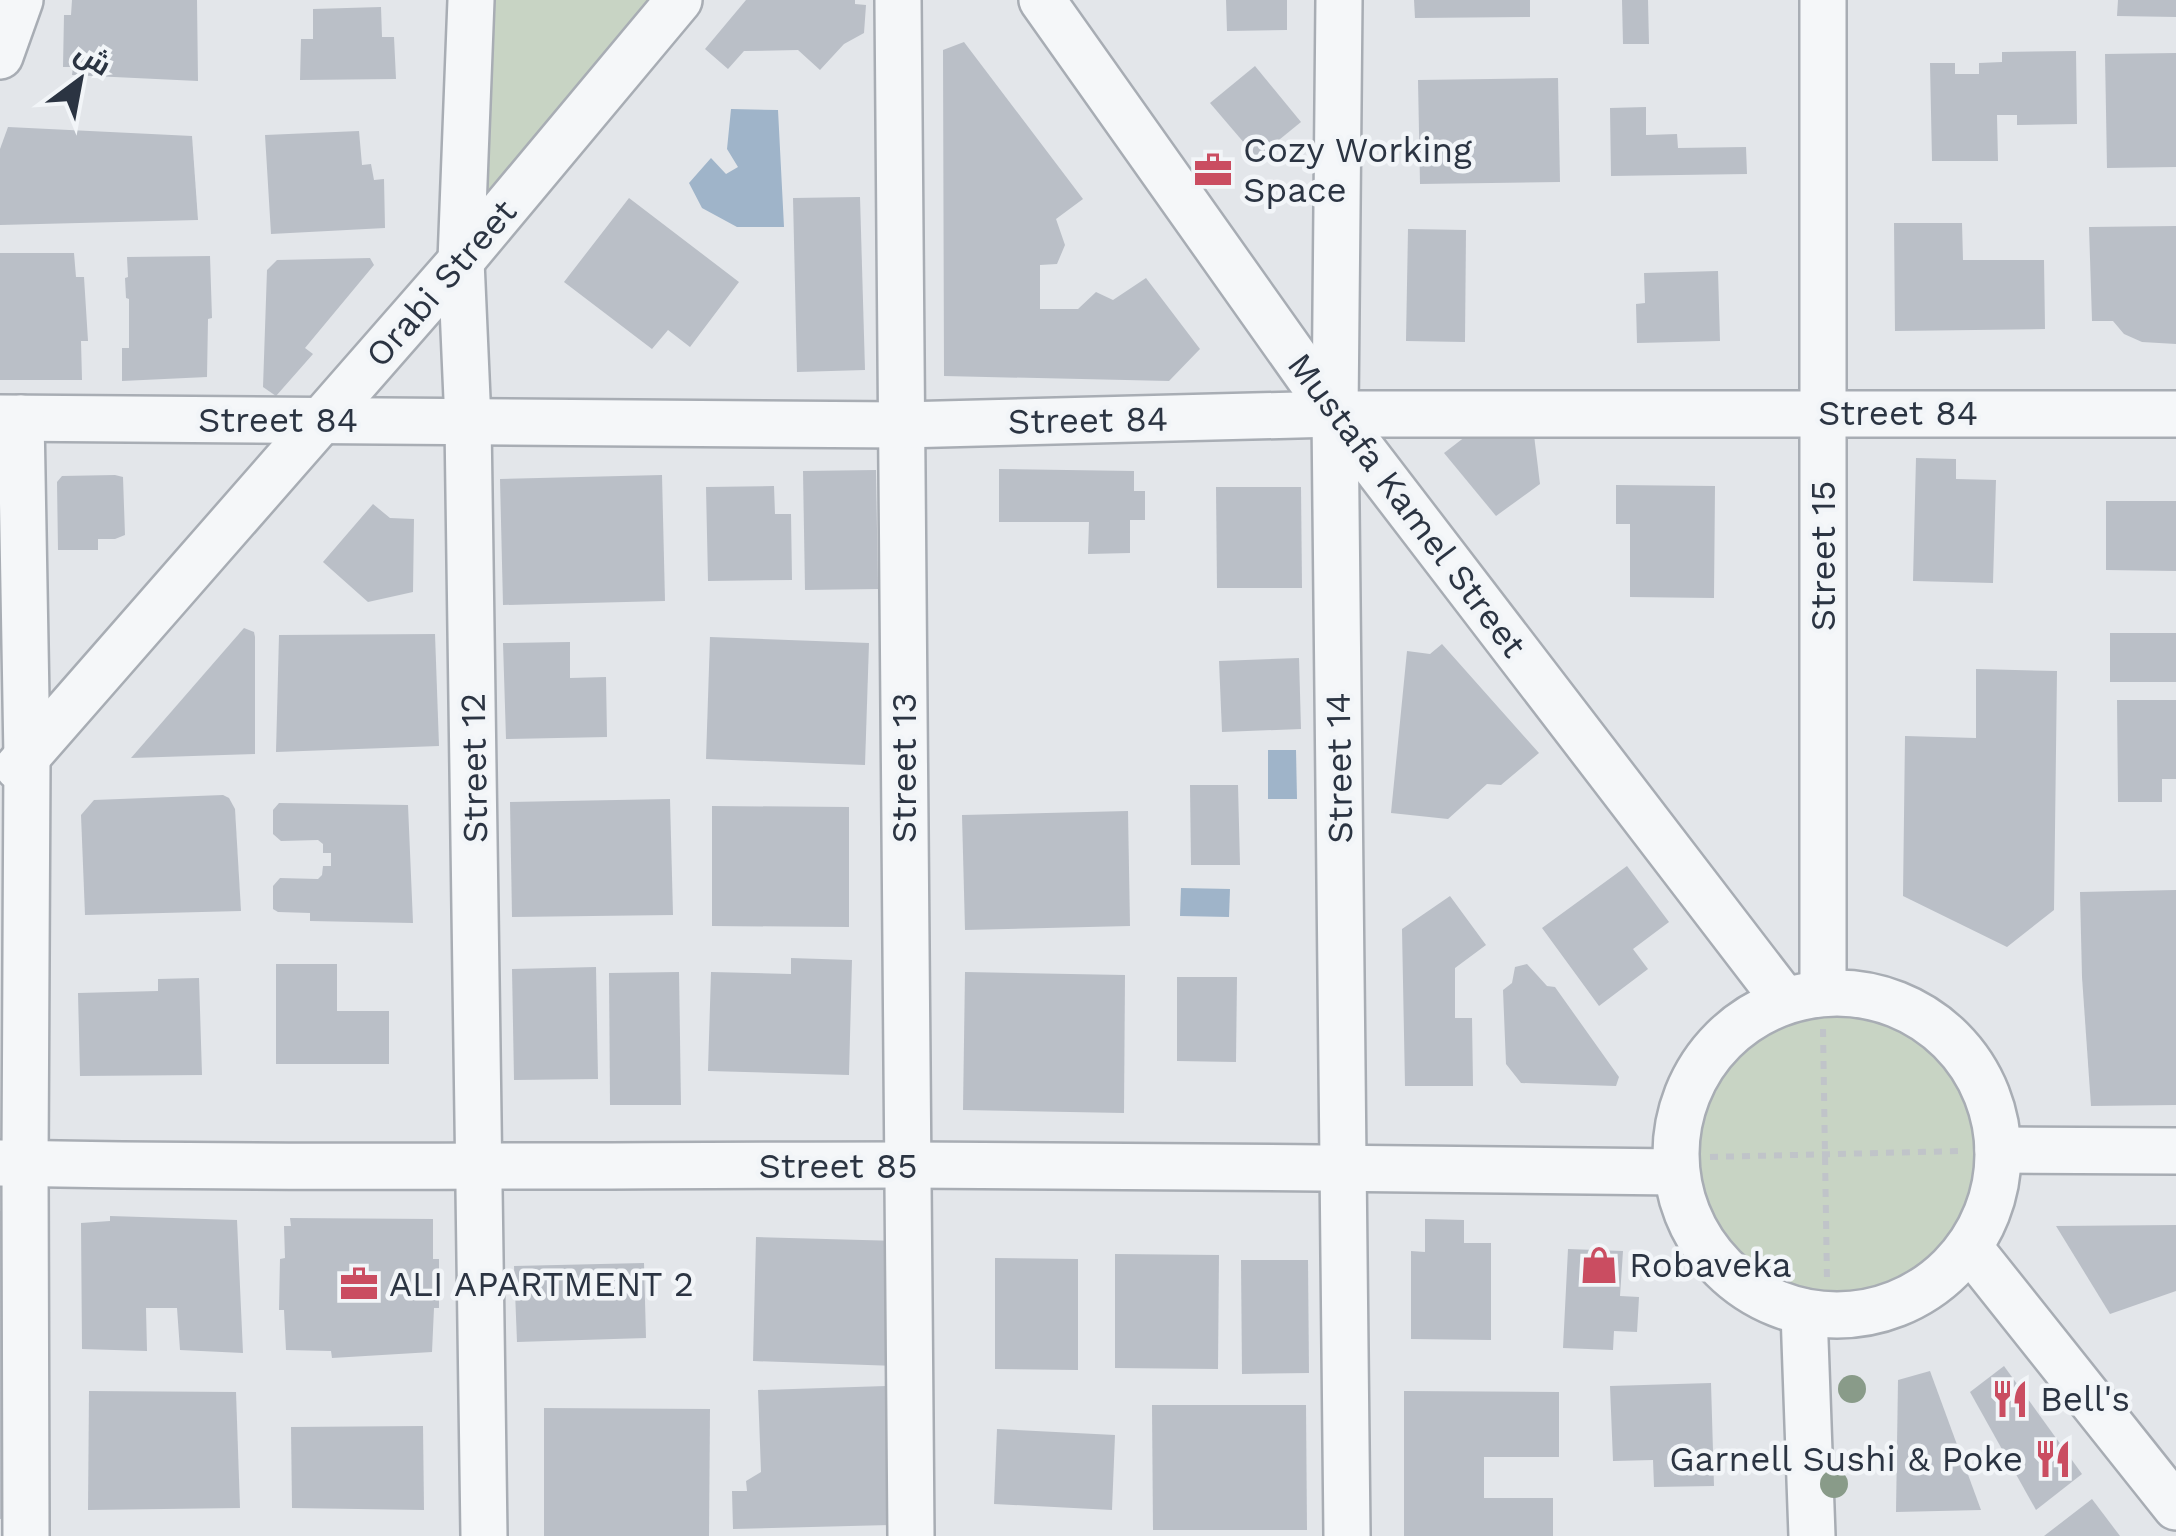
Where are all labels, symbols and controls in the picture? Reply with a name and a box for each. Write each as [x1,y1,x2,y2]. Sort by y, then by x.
north arrow [30,30,130,130]
text: ش [69,36,117,83]
place label: Cozy Working Space [1243,129,1472,211]
office icon: Cozy Working Space [1192,149,1234,191]
street label: Orabi Street [357,190,525,375]
street label: Mustafa Kamel Street [1279,345,1535,666]
street label: Street 84 [1818,392,1978,434]
street label: Street 84 [1008,398,1168,442]
street label: Street 84 [198,399,358,441]
street label: Street 15 [1802,481,1844,631]
street label: Street 12 [452,692,496,844]
street label: Street 14 [1317,692,1361,844]
street label: Street 13 [883,693,925,843]
street label: Street 85 [758,1145,918,1187]
shop icon: Robaveka [1578,1244,1620,1286]
place label: Robaveka [1629,1244,1792,1286]
office icon: ALI APARTMENT 2 [338,1263,380,1305]
place label: ALI APARTMENT 2 [389,1263,694,1305]
restaurant icon: Bell's [1989,1378,2031,1420]
place label: Bell's [2040,1378,2130,1420]
place label: Garnell Sushi & Poke [1669,1438,2023,1480]
restaurant icon: Garnell Sushi & Poke [2032,1438,2074,1480]

